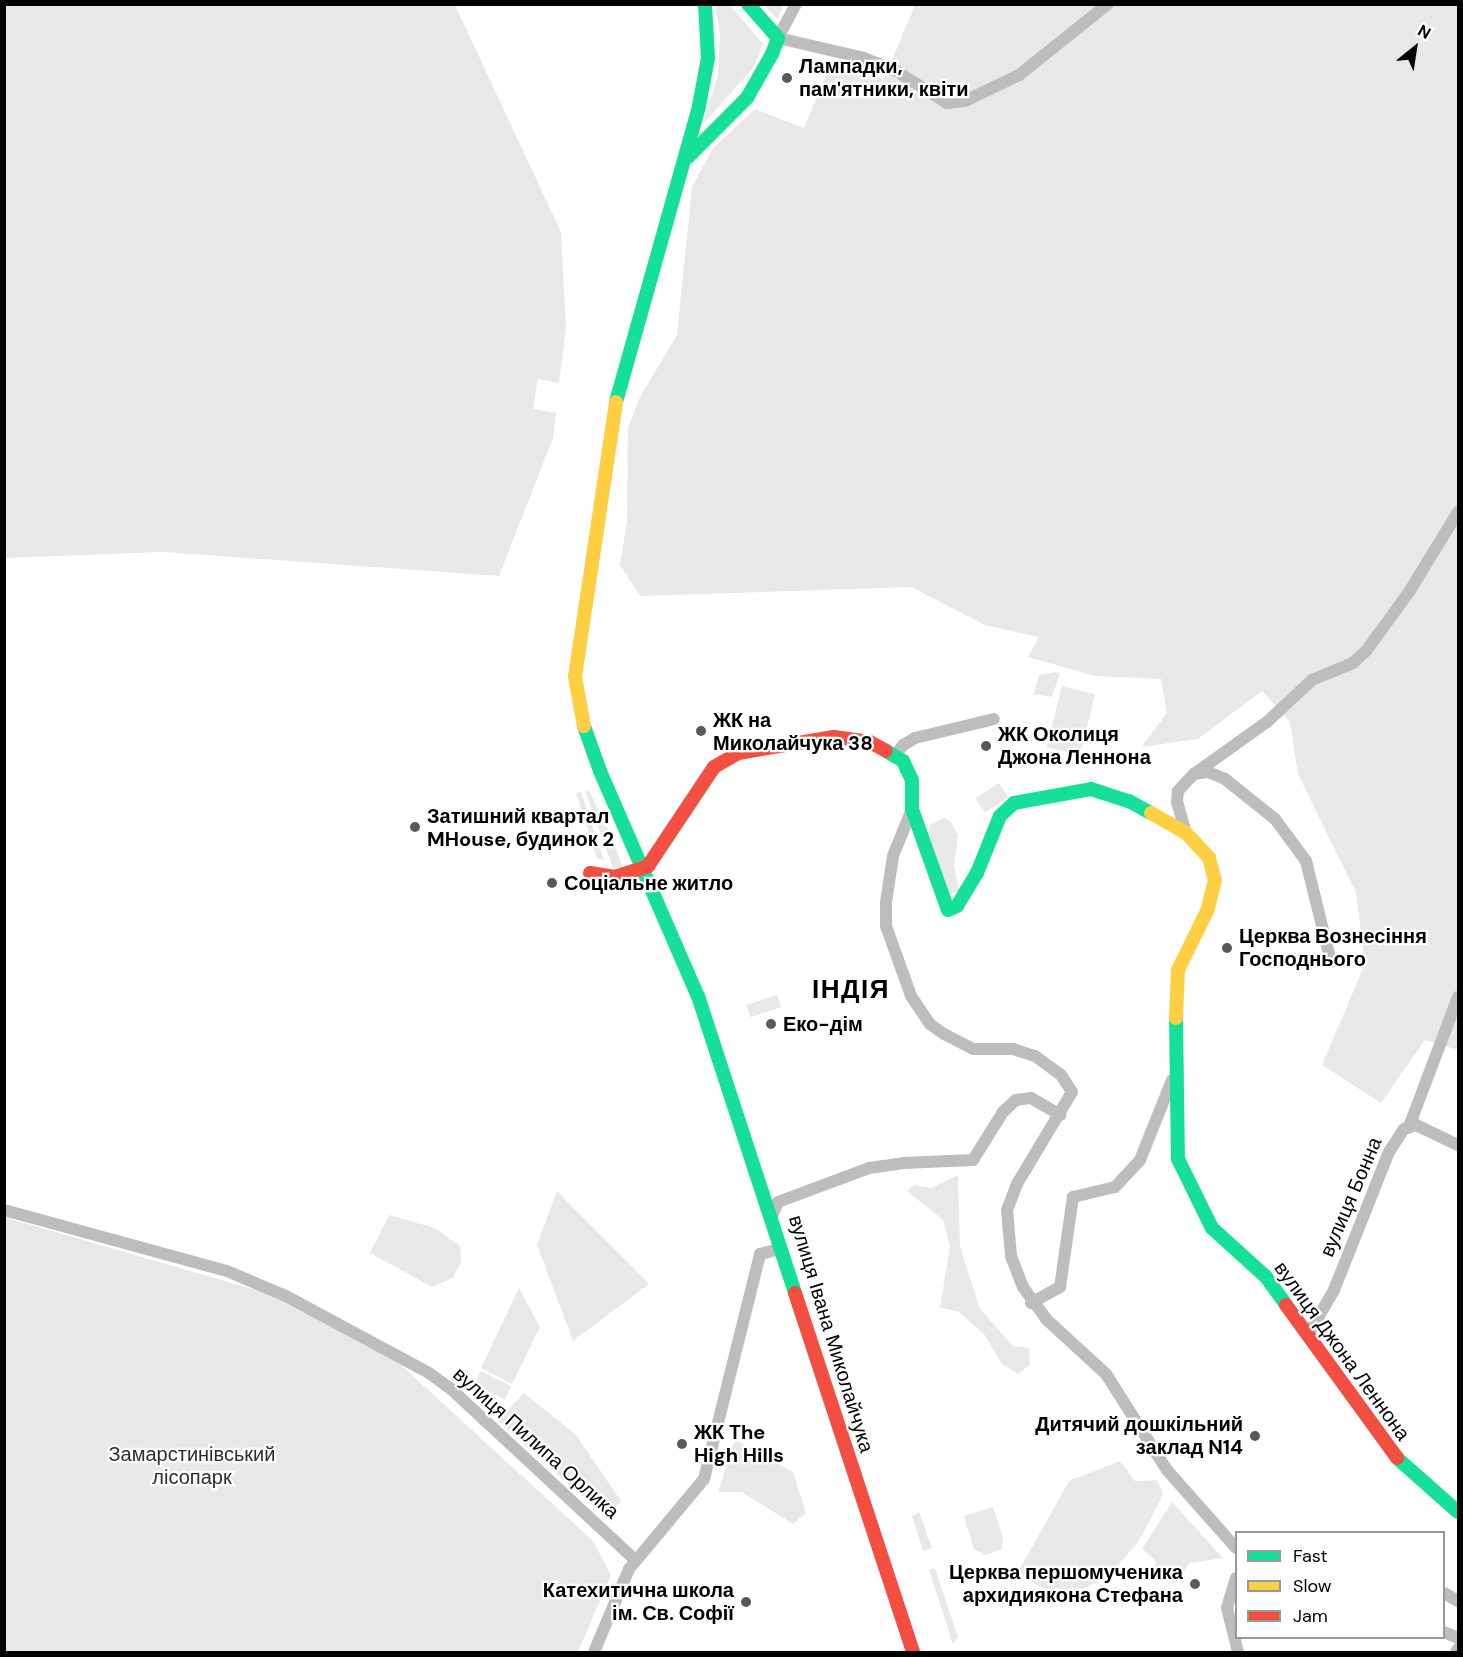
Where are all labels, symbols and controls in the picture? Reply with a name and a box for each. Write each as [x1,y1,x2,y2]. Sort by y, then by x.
north arrow [1385,18,1445,78]
text: N [1414,20,1435,44]
place label: Лампадки, пам'ятники, квіти [799,54,969,101]
marker: Лампадки, пам'ятники, квіти [780,71,794,85]
place label: ЖК на Миколайчука 38 [713,708,873,755]
place label: ЖК Околиця Джона Леннона [998,722,1151,769]
marker: ЖК на Миколайчука 38 [694,724,708,738]
marker: ЖК Околиця Джона Леннона [979,739,993,753]
place label: Затишний квартал MHouse, будинок 2 [427,804,614,851]
marker: Затишний квартал MHouse, будинок 2 [408,820,422,834]
place label: Соціальне житло [564,871,733,895]
marker: Соціальне житло [545,876,559,890]
place label: Церква Вознесіння Господнього [1239,924,1427,971]
marker: Церква Вознесіння Господнього [1220,941,1234,955]
district label: ІНДІЯ [812,974,890,1006]
place label: Еко-дім [783,1012,863,1036]
marker: Еко-дім [764,1017,778,1031]
street label: вулиця Бонна [1315,1134,1387,1260]
street label: вулиця Івана Миколайчука [783,1212,879,1456]
street label: вулиця Джона Леннона [1269,1257,1415,1445]
street label: вулиця Пилипа Орлика [448,1362,624,1524]
place label: Дитячий дошкільний заклад N14 [1035,1412,1243,1459]
place label: ЖК The High Hills [694,1420,784,1467]
marker: Дитячий дошкільний заклад N14 [1248,1429,1262,1443]
marker: ЖК The High Hills [675,1437,689,1451]
park label: Замарстинівський лісопарк [109,1442,275,1489]
legend [1235,1531,1445,1639]
text: Fast [1293,1544,1328,1568]
place label: Церква першомученика архидиякона Стефана [949,1560,1183,1607]
text: Slow [1293,1574,1332,1598]
marker: Церква першомученика архидиякона Стефана [1188,1577,1202,1591]
place label: Катехитична школа ім. Св. Софії [543,1578,734,1625]
marker: Катехитична школа ім. Св. Софії [739,1595,753,1609]
text: Jam [1293,1604,1328,1628]

